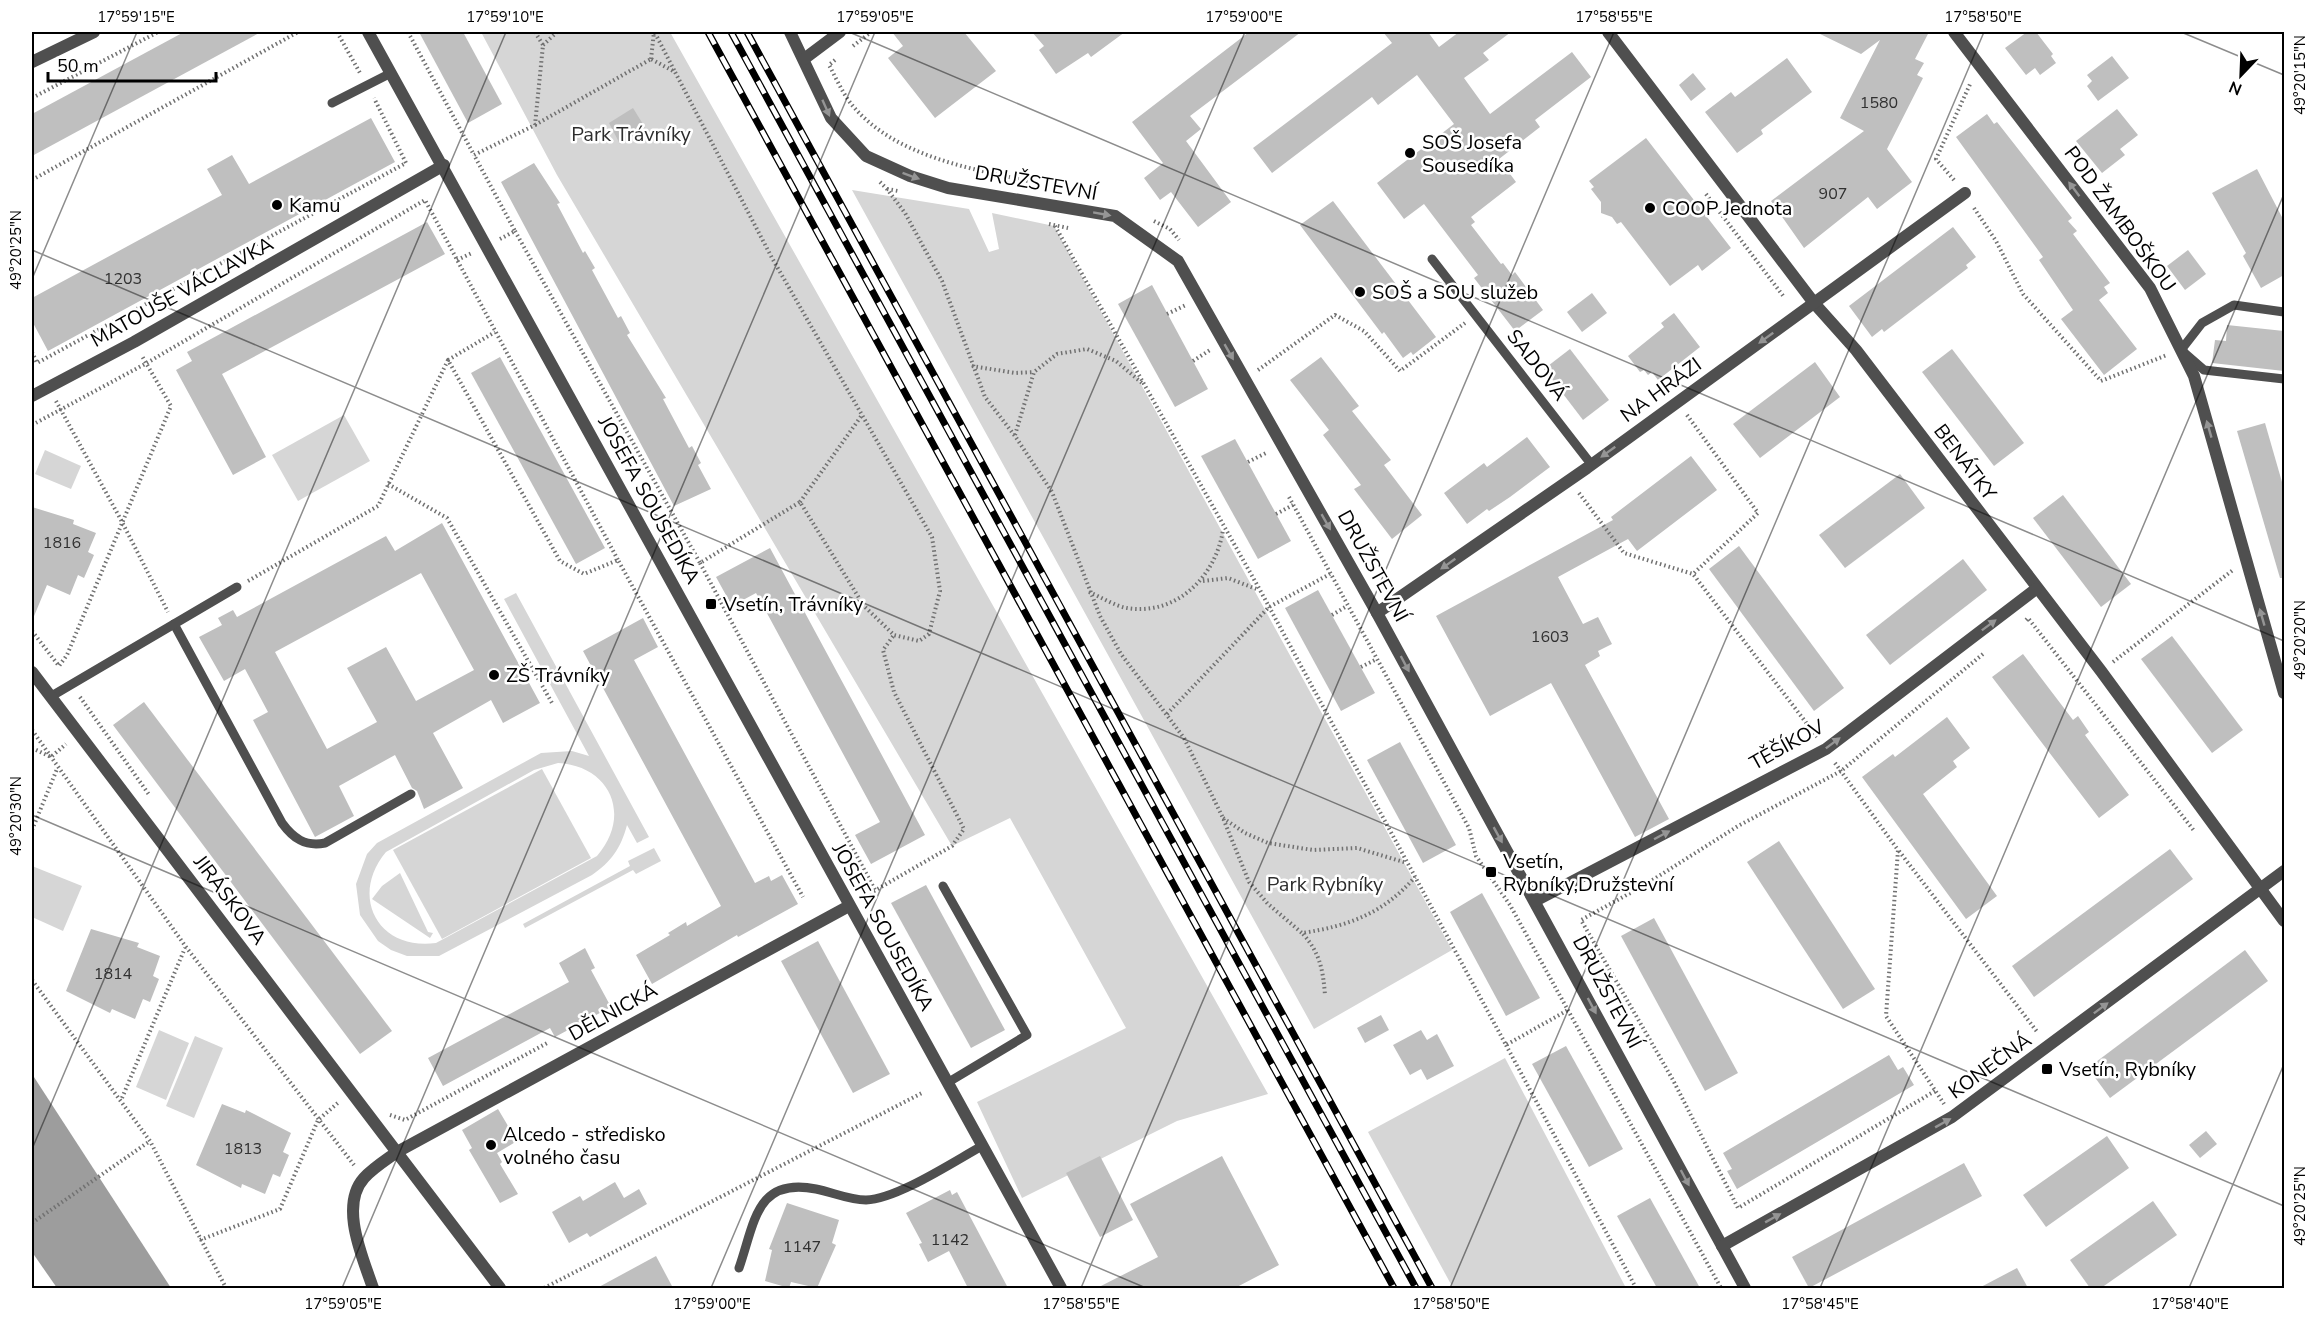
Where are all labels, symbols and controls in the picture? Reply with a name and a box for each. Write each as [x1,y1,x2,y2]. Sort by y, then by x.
text: 17°59'15"E [97,7,175,27]
text: 17°59'10"E [466,7,544,27]
text: 17°59'05"E [836,7,914,27]
text: 17°59'00"E [1205,7,1283,27]
text: 17°58'55"E [1575,7,1653,27]
text: 17°58'50"E [1944,7,2022,27]
text: 49°20'15"N [2290,35,2310,115]
scale bar [48,45,216,83]
north arrow [2211,45,2271,105]
text: 50 m [57,54,99,78]
text: N [2226,75,2245,100]
house number: 1580 [1860,92,1898,114]
one-way arrow [821,100,831,118]
park label: Park Trávníky [571,121,692,148]
place label: SOŠ Josefa Sousedíka [1422,129,1522,179]
street label: POD ŽAMBOŠKOU [2058,141,2182,297]
marker: SOŠ Josefa Sousedíka [1403,146,1417,160]
street label: DRUŽSTEVNÍ [973,159,1101,207]
one-way arrow [902,171,920,181]
one-way arrow [2068,181,2080,196]
house number: 907 [1819,183,1847,205]
place label: Kamu [289,192,340,219]
place label: COOP Jednota [1662,195,1792,222]
marker: Kamu [270,198,284,212]
marker: COOP Jednota [1643,201,1657,215]
text: 49°20'25"N [6,210,26,290]
one-way arrow [1092,210,1111,219]
street label: MATOUŠE VÁCLAVKA [86,230,279,354]
house number: 1203 [104,268,142,290]
place label: SOŠ a SOU služeb [1372,279,1538,306]
marker: SOŠ a SOU služeb [1353,285,1367,299]
street label: SADOVÁ [1501,324,1574,407]
one-way arrow [1759,331,1774,343]
one-way arrow [1224,344,1235,360]
street label: NA HRÁZI [1615,351,1707,429]
street label: JOSEFA SOUSEDÍKA [591,410,707,589]
street label: BENÁTKY [1927,418,2003,506]
one-way arrow [2204,420,2213,438]
one-way arrow [1601,446,1617,458]
street label: DRUŽSTEVNÍ [1331,505,1416,628]
one-way arrow [1320,513,1330,530]
house number: 1816 [43,532,81,554]
one-way arrow [1441,558,1457,570]
place label: Vsetín, Trávníky [722,591,864,618]
marker: Vsetín, Trávníky [704,597,718,611]
text: 49°20'20"N [2290,600,2310,680]
one-way arrow [2257,608,2266,626]
one-way arrow [1980,619,1996,631]
house number: 1603 [1531,626,1569,648]
one-way arrow [1400,656,1410,673]
place label: ZŠ Trávníky [506,662,610,689]
marker: ZŠ Trávníky [487,668,501,682]
street label: TĚŠÍKOV [1745,713,1829,777]
one-way arrow [1826,737,1841,749]
text: 49°20'30"N [6,776,26,856]
one-way arrow [1493,827,1503,844]
one-way arrow [1653,830,1670,840]
street label: JOSEFA SOUSEDÍKA [825,837,941,1016]
place label: Vsetín, Rybníky,Družstevní [1502,848,1675,898]
street label: JIRÁSKOVA [187,849,273,951]
marker: Vsetín, Rybníky,Družstevní [1484,865,1498,879]
park label: Park Rybníky [1267,871,1384,898]
street label: DRUŽSTEVNÍ [1566,931,1649,1055]
house number: 1814 [94,963,133,985]
street label: DĚLNICKÁ [564,976,662,1047]
one-way arrow [1587,998,1597,1015]
one-way arrow [2093,1002,2108,1014]
street label: KONEČNÁ [1943,1026,2037,1105]
place label: Vsetín, Rybníky [2058,1056,2197,1083]
marker: Vsetín, Rybníky [2040,1062,2054,1076]
one-way arrow [1935,1117,1951,1128]
place label: Alcedo - středisko volného času [503,1121,666,1171]
house number: 1813 [224,1138,262,1160]
marker: Alcedo - středisko volného času [484,1138,498,1152]
text: 49°20'25"N [2290,1166,2310,1246]
one-way arrow [1680,1170,1690,1187]
one-way arrow [1765,1213,1782,1223]
house number: 1142 [931,1229,969,1251]
house number: 1147 [783,1236,821,1258]
text: 17°59'05"E [304,1294,382,1314]
text: 17°59'00"E [673,1294,751,1314]
text: 17°58'55"E [1042,1294,1120,1314]
text: 17°58'50"E [1412,1294,1490,1314]
text: 17°58'45"E [1781,1294,1859,1314]
text: 17°58'40"E [2151,1294,2229,1314]

